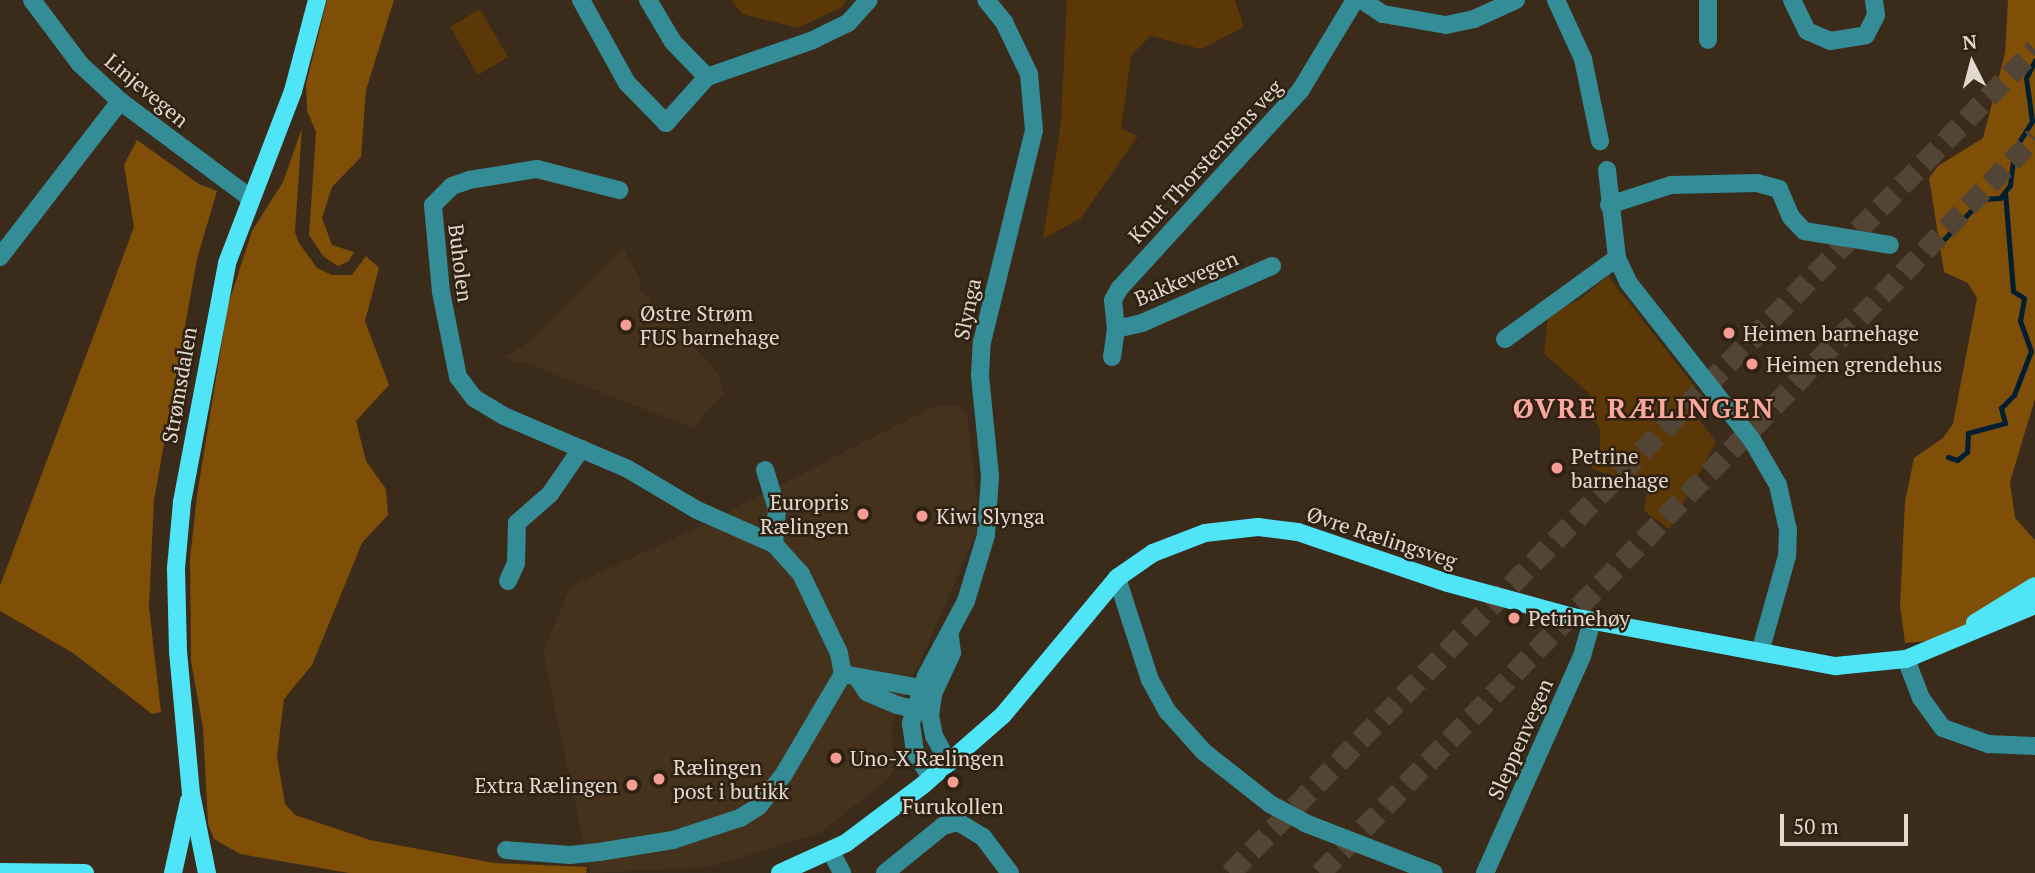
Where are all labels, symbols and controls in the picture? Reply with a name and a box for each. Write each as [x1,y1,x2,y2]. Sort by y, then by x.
north arrow [1937,28,2007,98]
text: N [1961,28,1978,55]
street label: Linjevegen [100,48,194,132]
street label: Knut Thorstensens veg [1123,74,1287,248]
street label: Buholen [444,223,478,303]
street label: Bakkevegen [1130,245,1242,311]
street label: Slynga [948,276,986,342]
place label: Østre Strøm FUS barnehage [640,300,780,350]
marker: Østre Strøm FUS barnehage [618,317,634,333]
place label: Heimen barnehage [1743,320,1919,346]
street label: Strømsdalen [156,325,202,445]
marker: Heimen barnehage [1721,325,1737,341]
place label: Heimen grendehus [1766,351,1942,377]
marker: Heimen grendehus [1744,356,1760,372]
district label: ØVRE RÆLINGEN [1514,391,1774,425]
place label: Petrine barnehage [1571,443,1669,493]
marker: Petrine barnehage [1549,460,1565,476]
place label: Europris Rælingen [760,489,849,539]
street label: Øvre Rælingsveg [1304,501,1460,573]
place label: Kiwi Slynga [936,503,1045,529]
marker: Europris Rælingen [855,506,871,522]
marker: Kiwi Slynga [914,508,930,524]
place label: Petrinehøy [1528,605,1630,631]
marker: Petrinehøy [1506,610,1522,626]
street label: Sleppenvegen [1482,675,1558,803]
place label: Uno-X Rælingen [850,745,1004,771]
marker: Uno-X Rælingen [828,750,844,766]
place label: Rælingen post i butikk [673,754,789,804]
marker: Rælingen post i butikk [651,771,667,787]
place label: Extra Rælingen [474,772,618,798]
marker: Furukollen [945,774,961,790]
marker: Extra Rælingen [624,777,640,793]
place label: Furukollen [902,793,1004,819]
scale bar [1783,800,1911,844]
text: 50 m [1793,812,1839,840]

